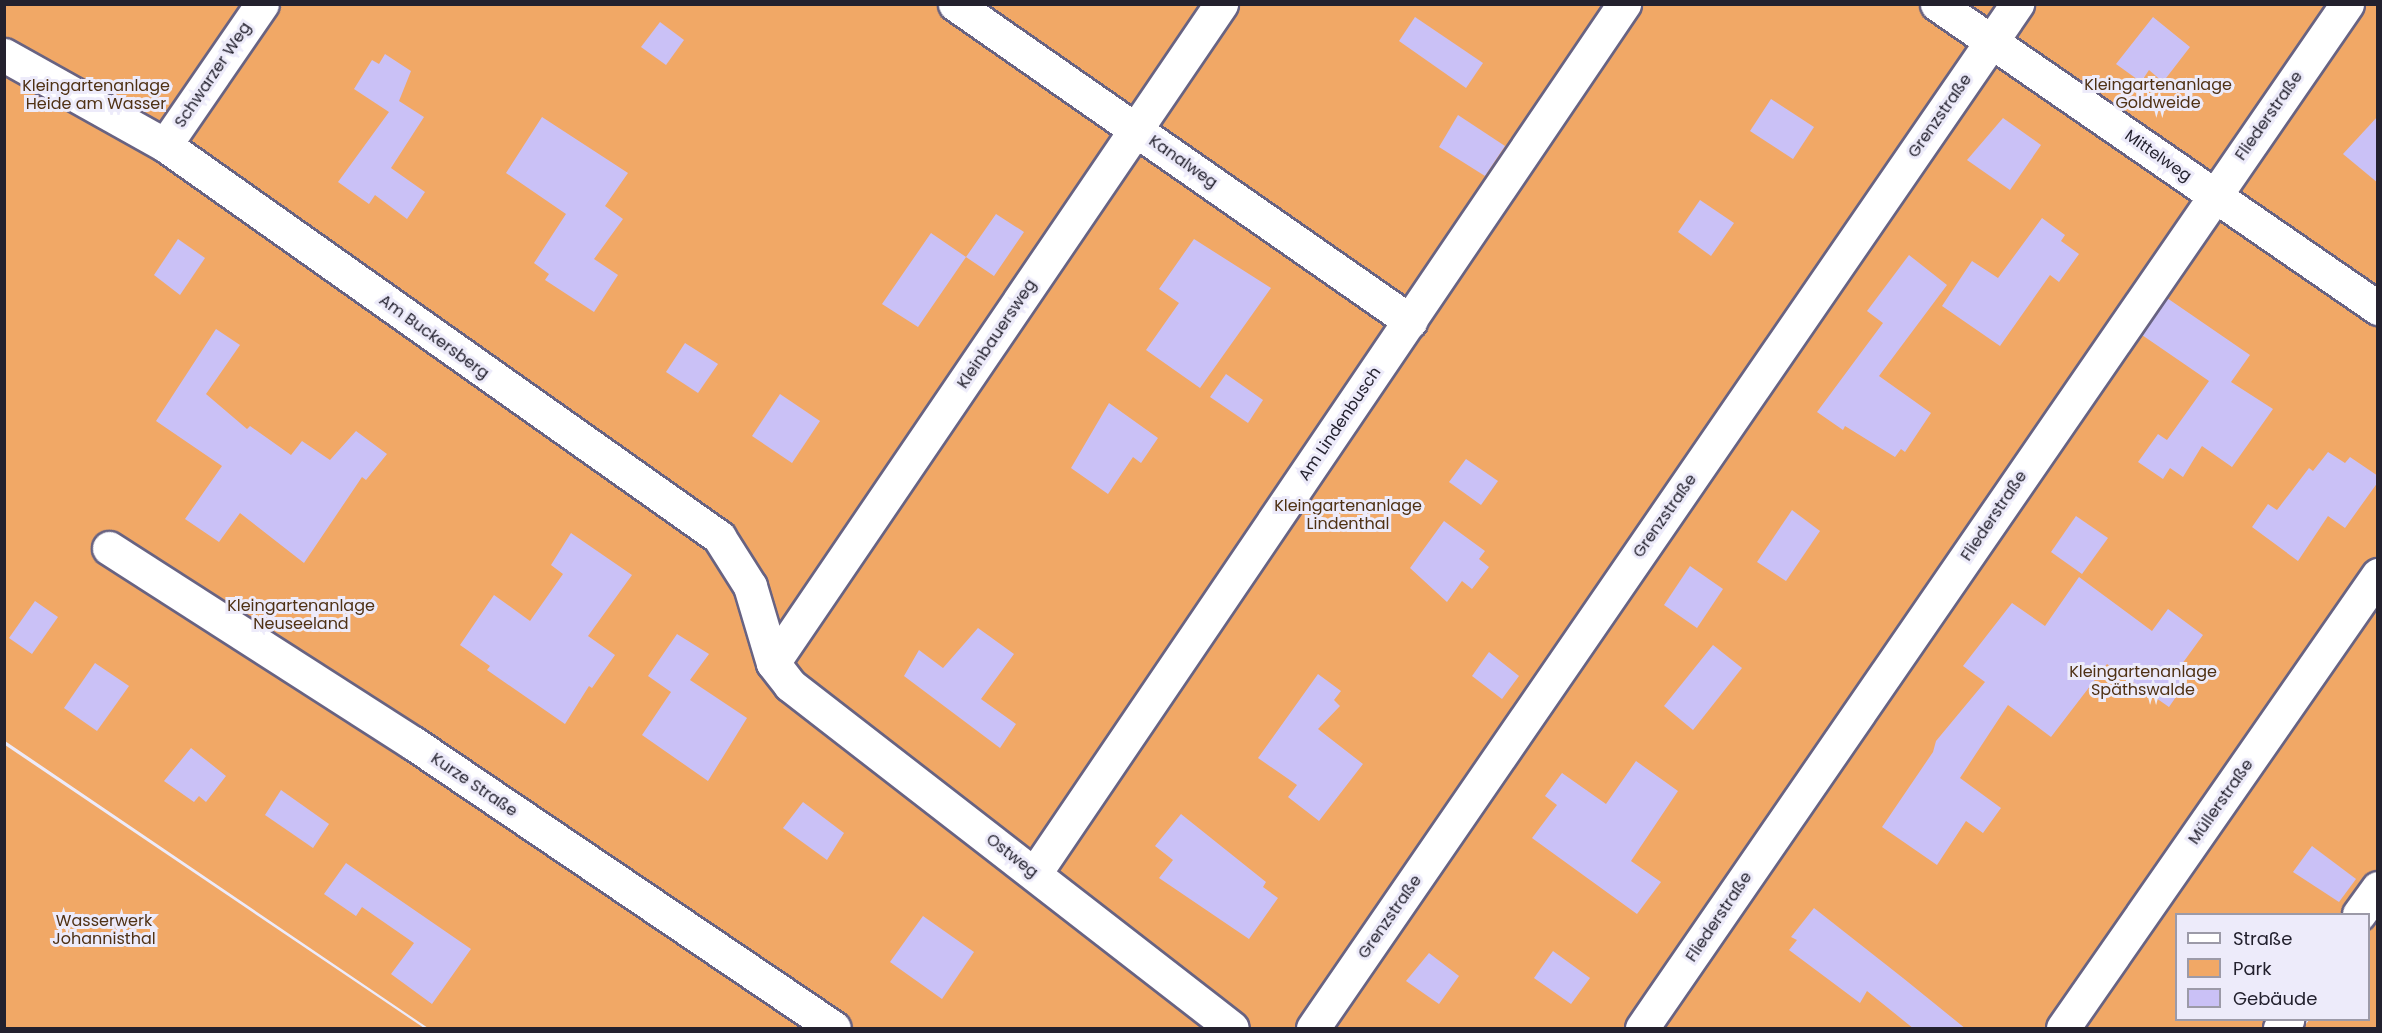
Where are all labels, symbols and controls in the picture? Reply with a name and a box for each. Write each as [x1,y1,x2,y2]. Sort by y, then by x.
street label: Schwarzer Weg [171,19,255,131]
street label: Fliederstraße [2231,68,2307,164]
street label: Grenzstraße [1904,71,1976,161]
park label: Kleingartenanlage Goldweide [2084,75,2232,113]
park label: Kleingartenanlage Heide am Wasser [22,76,170,114]
street label: Mittelweg [2121,126,2195,186]
street label: Kanalweg [1145,131,1221,193]
street label: Kleinbauersweg [953,276,1041,392]
street label: Am Buckersberg [375,291,493,383]
street label: Am Lindenbusch [1295,364,1385,484]
street label: Fliederstraße [1957,467,2031,565]
street label: Grenzstraße [1629,471,1701,561]
park label: Kleingartenanlage Lindenthal [1274,496,1422,534]
park label: Kleingartenanlage Neuseeland [227,596,375,634]
park label: Kleingartenanlage Späthswalde [2069,662,2217,700]
street label: Kurze Straße [427,749,521,821]
street label: Müllerstraße [2185,756,2257,848]
street label: Ostweg [982,830,1042,882]
street label: Fliederstraße [1682,868,1756,966]
street label: Grenzstraße [1354,872,1426,962]
park label: Wasserwerk Johannisthal [52,911,156,949]
legend [2175,913,2370,1021]
text: Straße [2233,926,2292,951]
text: Park [2233,956,2272,981]
text: Gebäude [2233,986,2317,1011]

